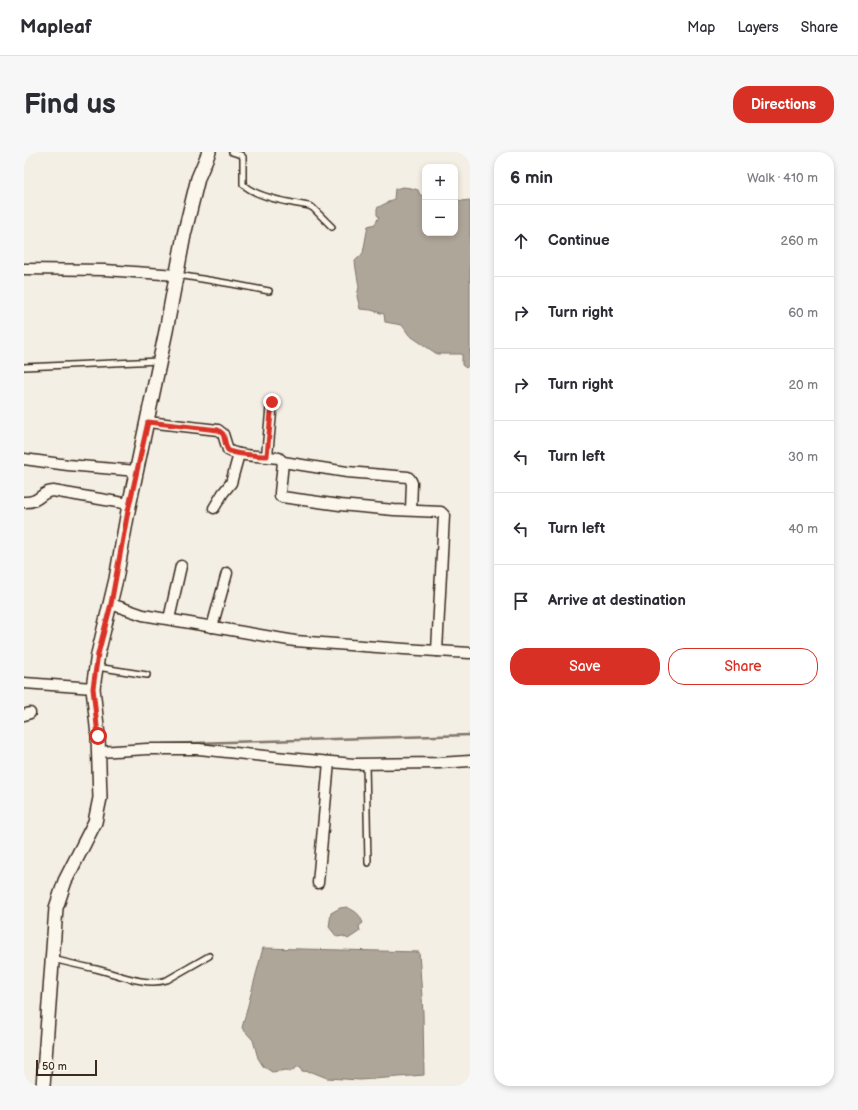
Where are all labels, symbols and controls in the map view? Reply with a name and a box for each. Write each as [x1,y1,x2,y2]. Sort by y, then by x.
text: Mapleaf [20,16,92,39]
text: Map [687,19,715,36]
text: Layers [737,19,779,36]
text: Share [801,19,838,36]
button: Directions [733,86,834,123]
text: Find us [24,88,116,121]
map controls [422,164,458,236]
button: + [422,164,458,200]
text: 6 min [510,168,553,188]
text: Walk · 410 m [747,170,818,186]
button: − [422,200,458,236]
icon: ahead [510,230,532,252]
text: Continue [548,231,610,250]
text: 260 m [780,233,818,249]
icon: right [510,302,532,324]
text: Turn right [548,303,613,322]
text: 60 m [788,305,818,321]
icon: right [510,374,532,396]
text: Turn right [548,375,613,394]
text: 20 m [788,377,818,393]
route end [263,393,281,411]
icon: left [510,446,532,468]
text: Turn left [548,447,605,466]
text: 30 m [788,449,818,465]
icon: left [510,518,532,540]
text: Turn left [548,519,605,538]
text: 40 m [788,521,818,537]
icon: arrive [510,590,532,612]
text: Arrive at destination [548,591,686,610]
button: Save [510,648,660,685]
button: Share [668,648,818,685]
route start [89,727,107,745]
scale bar [36,1058,97,1077]
text: 50 m [42,1060,67,1073]

